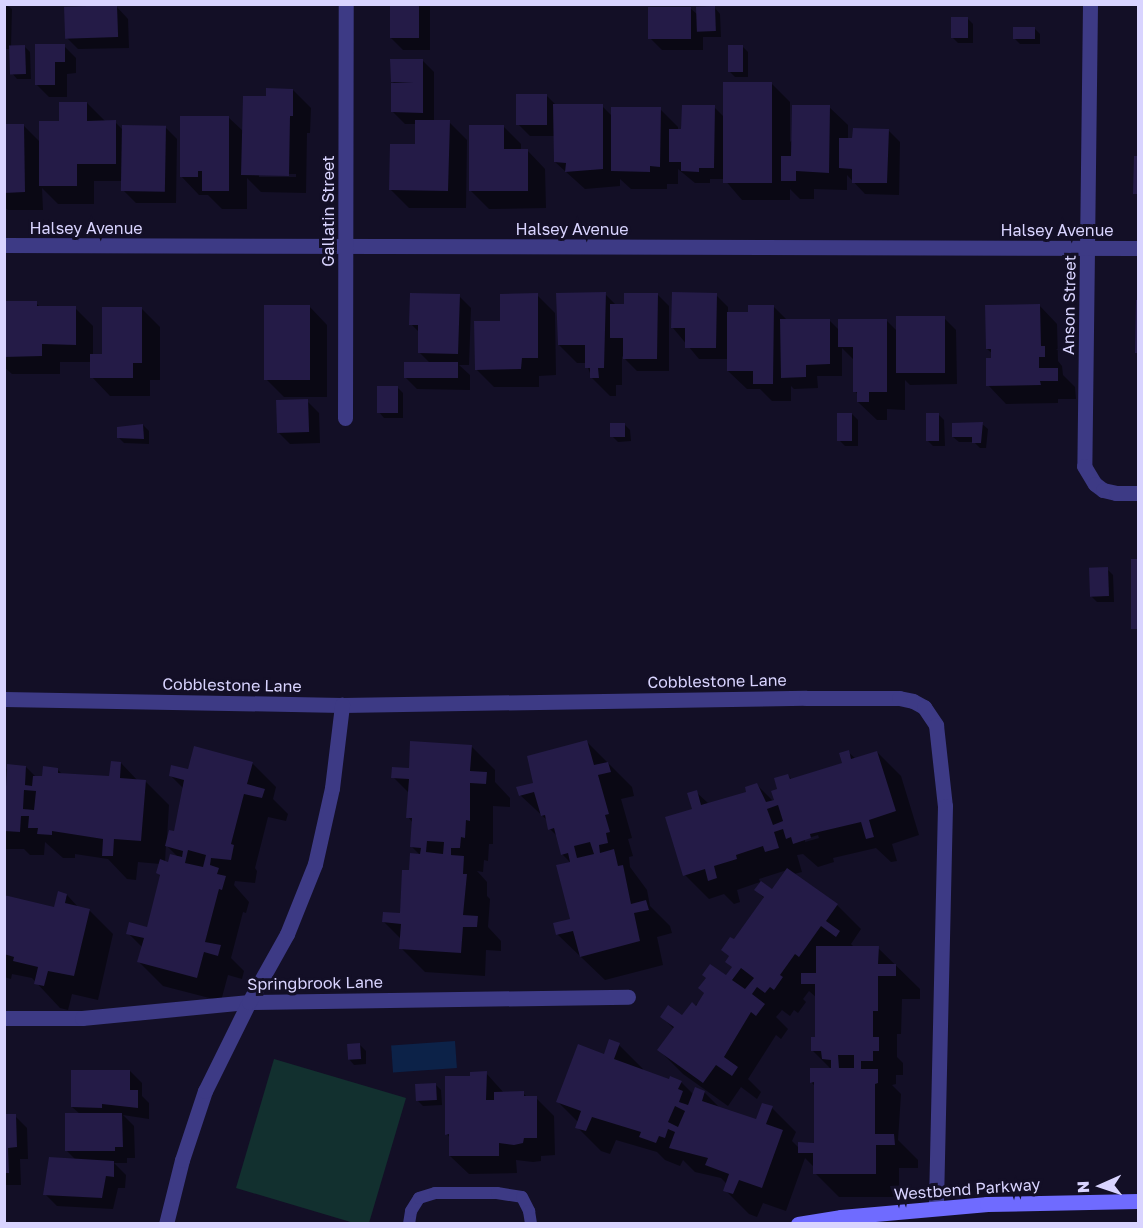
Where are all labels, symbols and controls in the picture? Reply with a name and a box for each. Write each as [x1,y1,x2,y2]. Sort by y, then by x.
street label: Gallatin Street [318,155,338,267]
street label: Halsey Avenue [29,218,143,238]
street label: Halsey Avenue [515,219,629,239]
street label: Halsey Avenue [1000,220,1114,240]
street label: Anson Street [1059,255,1079,355]
street label: Cobblestone Lane [647,670,787,692]
street label: Cobblestone Lane [162,674,302,696]
street label: Springbrook Lane [247,972,383,994]
north arrow [1071,1156,1131,1216]
street label: Westbend Parkway [893,1174,1041,1204]
text: N [1073,1180,1093,1194]

